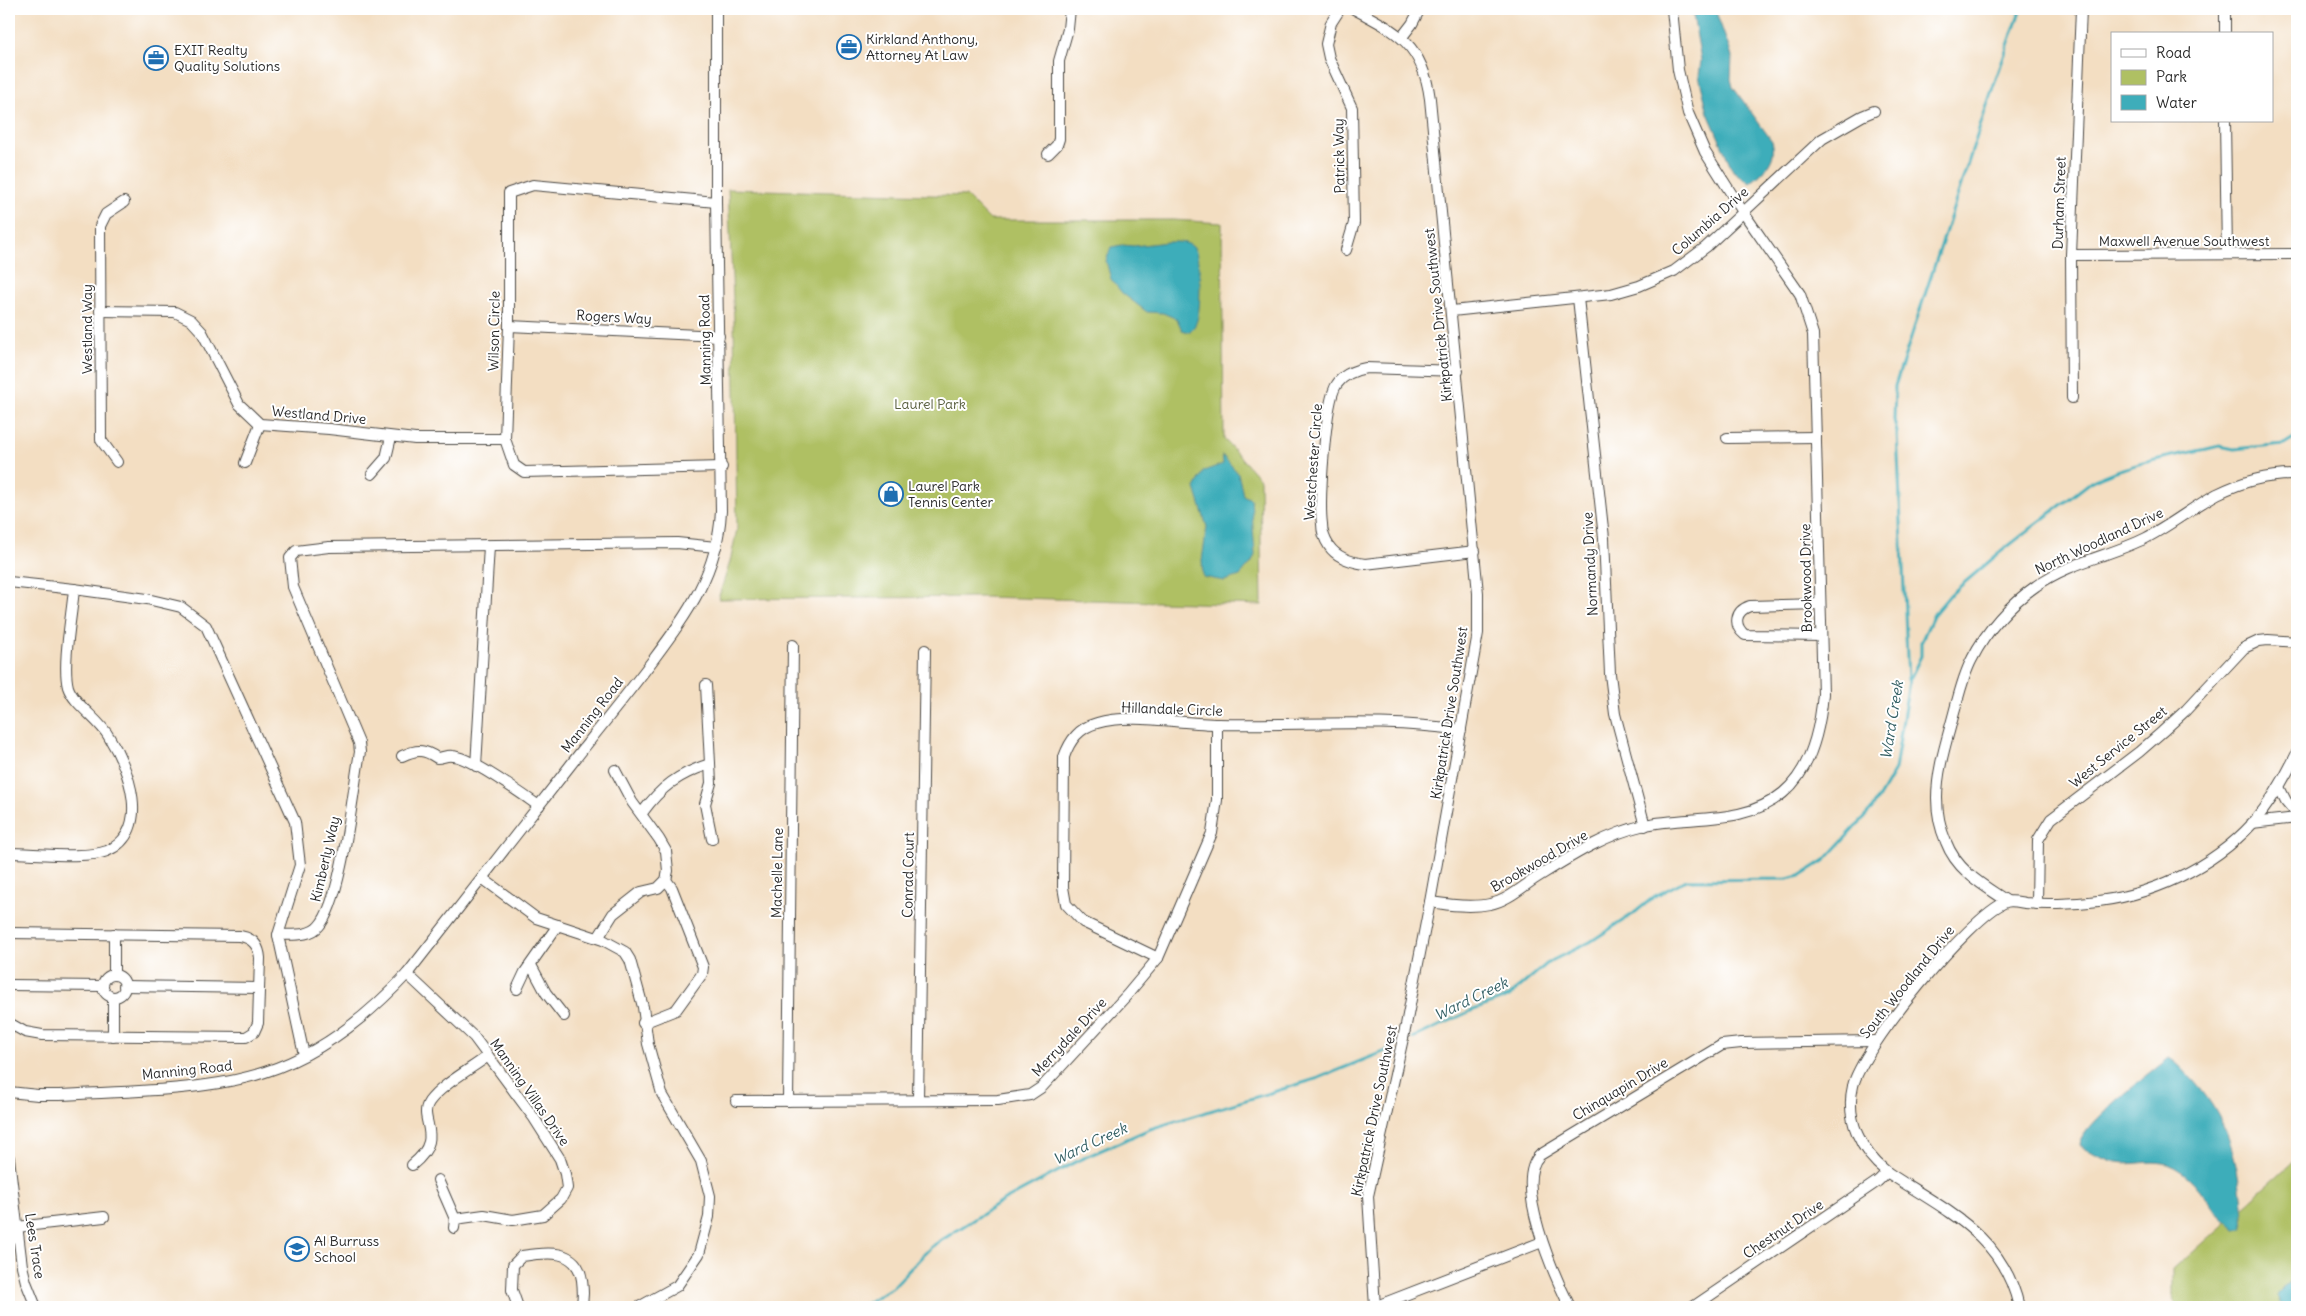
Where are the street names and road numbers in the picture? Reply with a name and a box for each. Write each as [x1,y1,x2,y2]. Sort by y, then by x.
street label: Patrick Way [1329,118,1349,194]
street label: Durham Street [2048,156,2070,250]
street label: Columbia Drive [1668,183,1752,259]
street label: Kirkpatrick Drive Southwest [1420,227,1456,403]
street label: Maxwell Avenue Southwest [2099,232,2270,250]
street label: Westland Way [78,284,96,374]
street label: Wilson Circle [484,291,504,371]
street label: Manning Road [695,295,715,385]
street label: Rogers Way [576,306,652,328]
street label: Westland Drive [271,402,367,428]
street label: Westchester Circle [1300,403,1326,521]
street label: North Woodland Drive [2032,503,2166,579]
street label: Normandy Drive [1578,512,1602,616]
street label: Brookwood Drive [1796,523,1816,633]
street label: Kirkpatrick Drive Southwest [1426,625,1472,801]
street label: Manning Road [557,674,627,756]
street label: Hillandale Circle [1121,698,1223,720]
street label: West Service Street [2066,702,2171,792]
street label: Kimberly Way [306,814,344,904]
street label: Brookwood Drive [1487,826,1591,896]
street label: Machelle Lane [767,828,787,918]
street label: Conrad Court [898,832,918,918]
street label: South Woodland Drive [1856,922,1958,1042]
street label: Merrydale Drive [1028,994,1110,1080]
street label: Kirkpatrick Drive Southwest [1347,1024,1401,1198]
street label: Manning Villas Drive [486,1035,574,1149]
street label: Chinquapin Drive [1569,1053,1671,1125]
street label: Manning Road [141,1056,233,1084]
street label: Chestnut Drive [1739,1195,1827,1263]
street label: Lees Trace [21,1212,49,1280]

